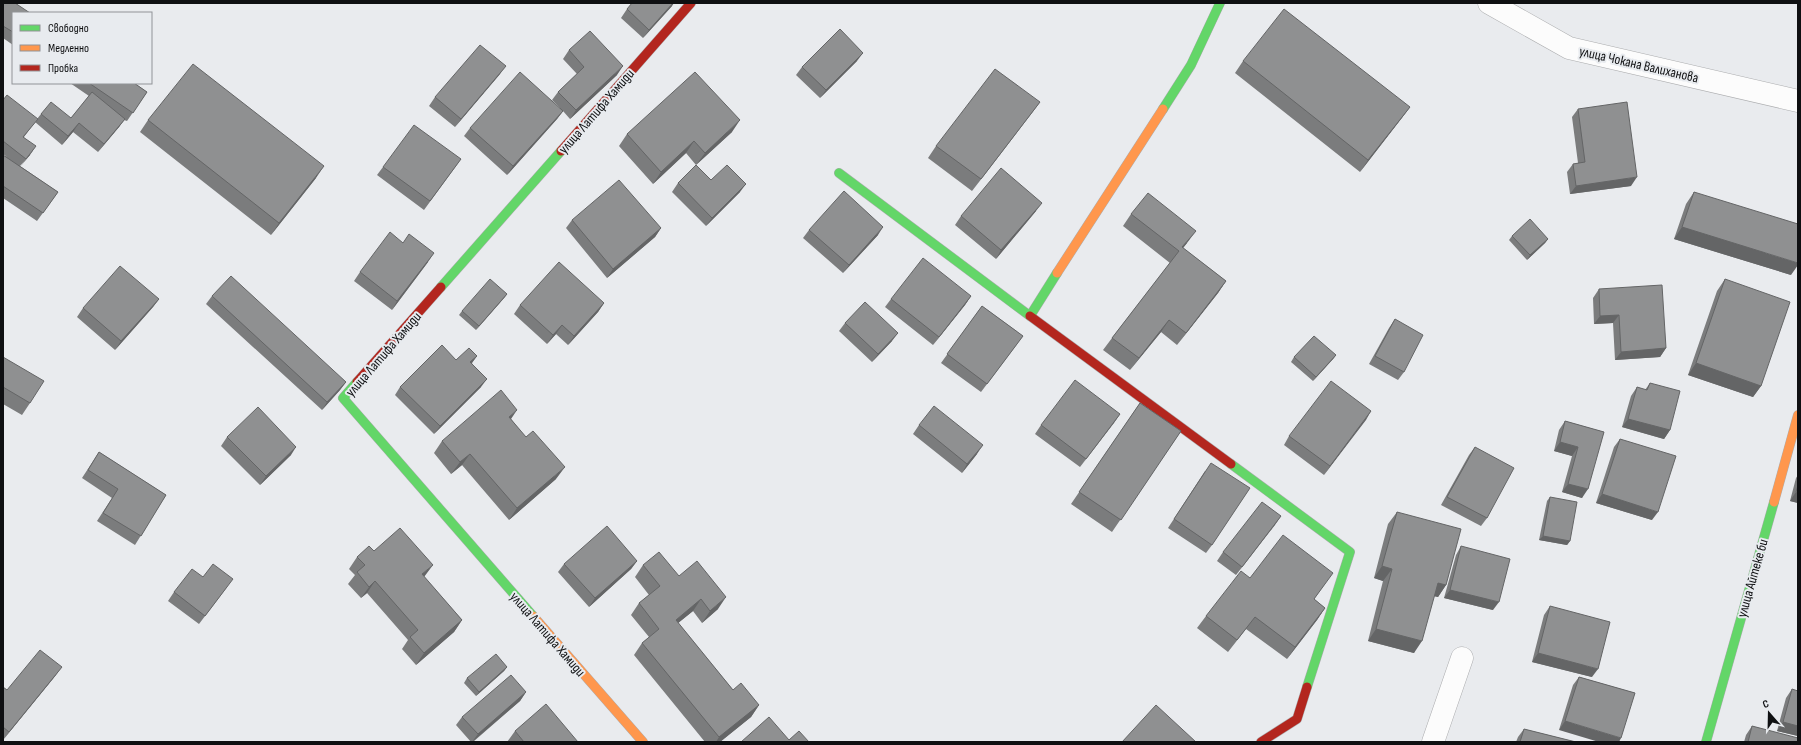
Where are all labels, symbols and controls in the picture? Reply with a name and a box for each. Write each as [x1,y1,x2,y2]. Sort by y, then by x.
legend [12,12,152,84]
text: Свободно [48,21,89,36]
text: Медленно [48,41,89,56]
street label: улица Чокана Валиханова [1578,42,1700,86]
text: Пробка [48,61,79,76]
street label: улица Латифа Хамиди [555,65,638,157]
street label: улица Латифа Хамиди [342,308,425,400]
street label: улица Айтеке би [1733,537,1772,619]
street label: улица Латифа Хамиди [506,589,589,680]
north arrow [1749,693,1789,733]
text: С [1761,697,1771,711]

